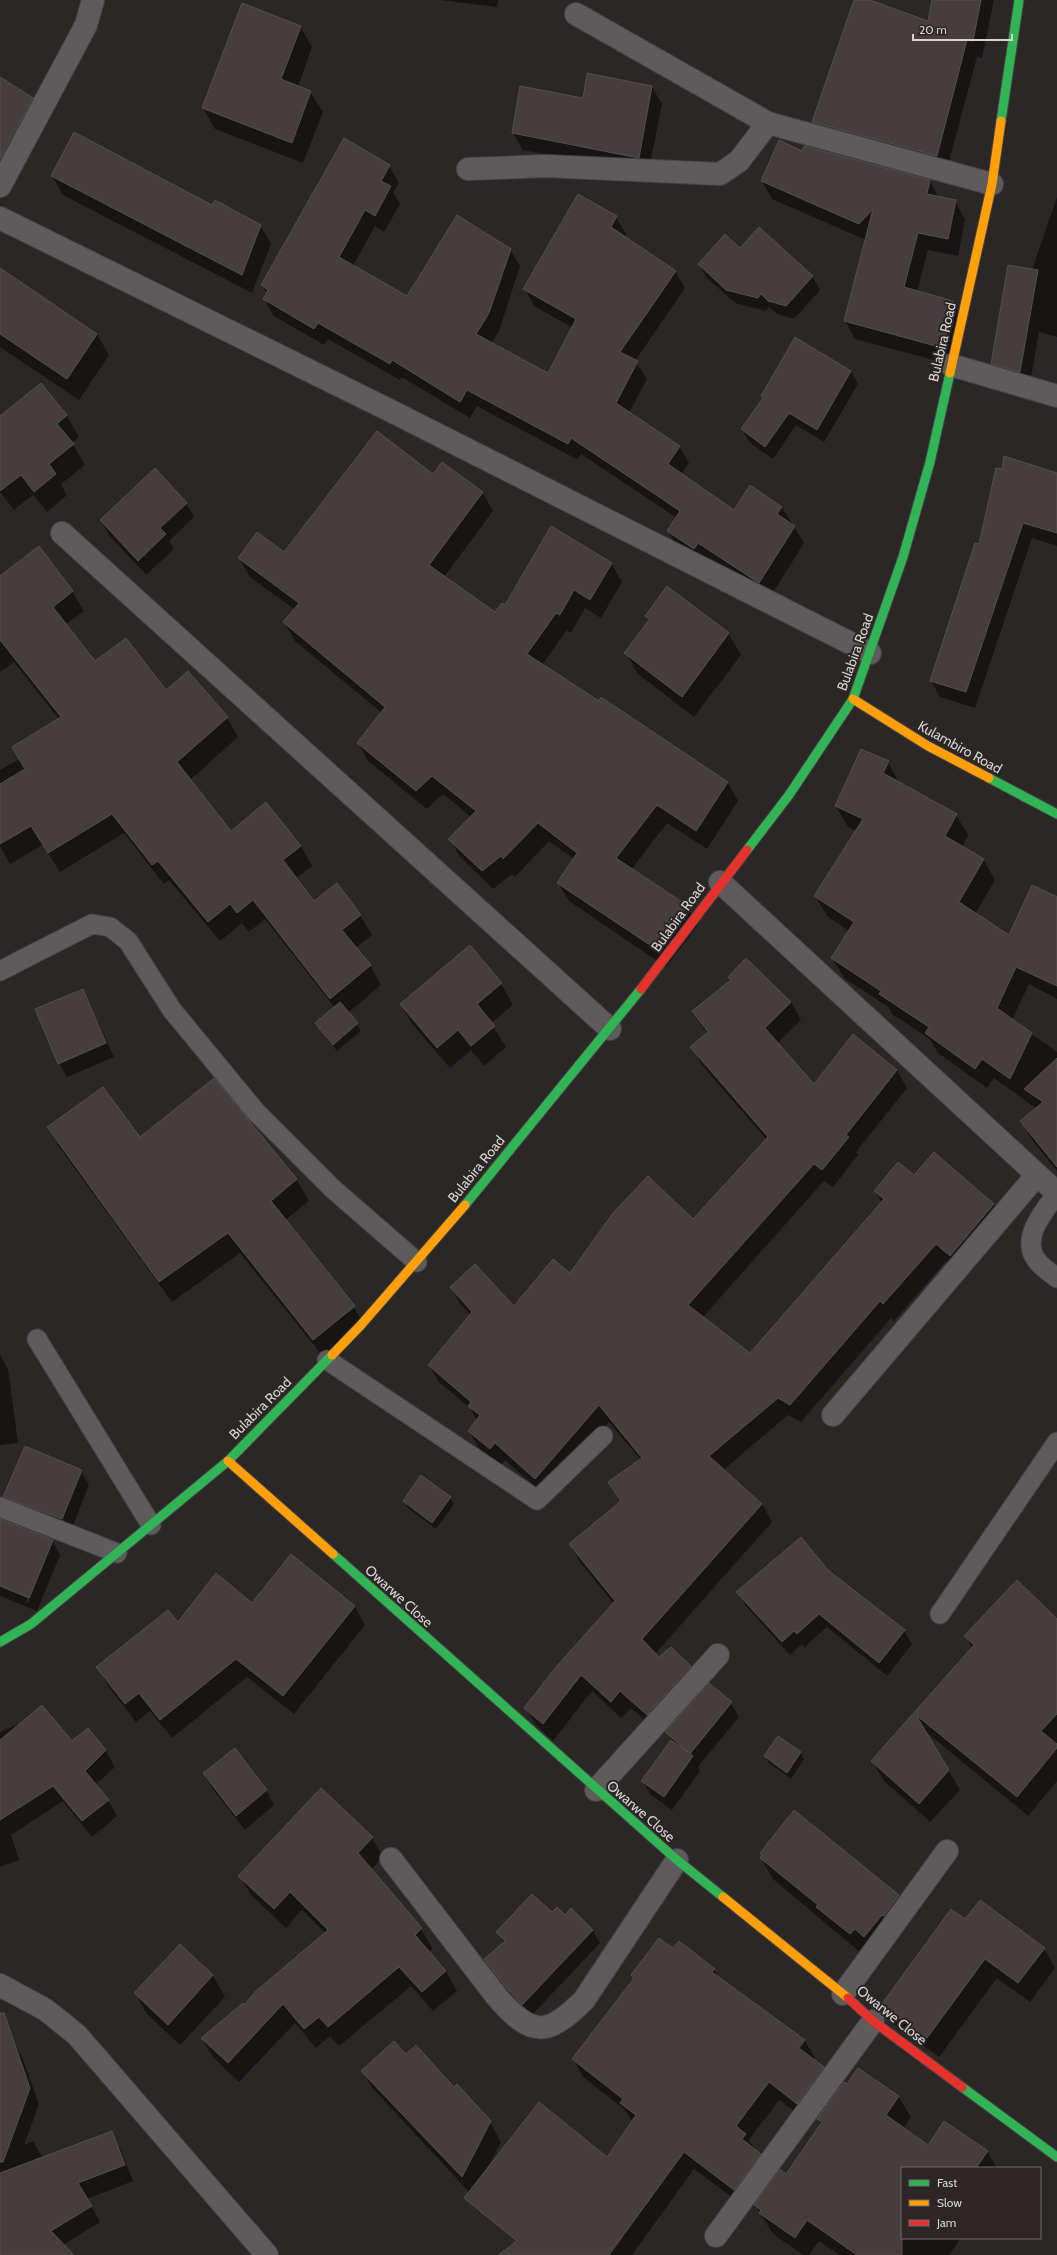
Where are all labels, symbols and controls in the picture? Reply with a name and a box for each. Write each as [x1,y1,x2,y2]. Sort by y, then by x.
scale bar [913,16,1012,42]
text: 20 m [919,22,947,37]
street label: Bulabira Road [924,301,960,383]
street label: Bulabira Road [833,611,877,693]
street label: Kulambiro Road [915,716,1005,778]
street label: Bulabira Road [647,879,709,955]
street label: Bulabira Road [444,1132,508,1206]
street label: Bulabira Road [225,1373,295,1443]
street label: Owarwe Close [361,1561,437,1631]
street label: Owarwe Close [603,1776,679,1846]
street label: Owarwe Close [853,1981,931,2049]
legend [901,2167,1041,2239]
text: Fast [937,2175,957,2190]
text: Slow [937,2195,962,2210]
text: Jam [936,2215,956,2230]

